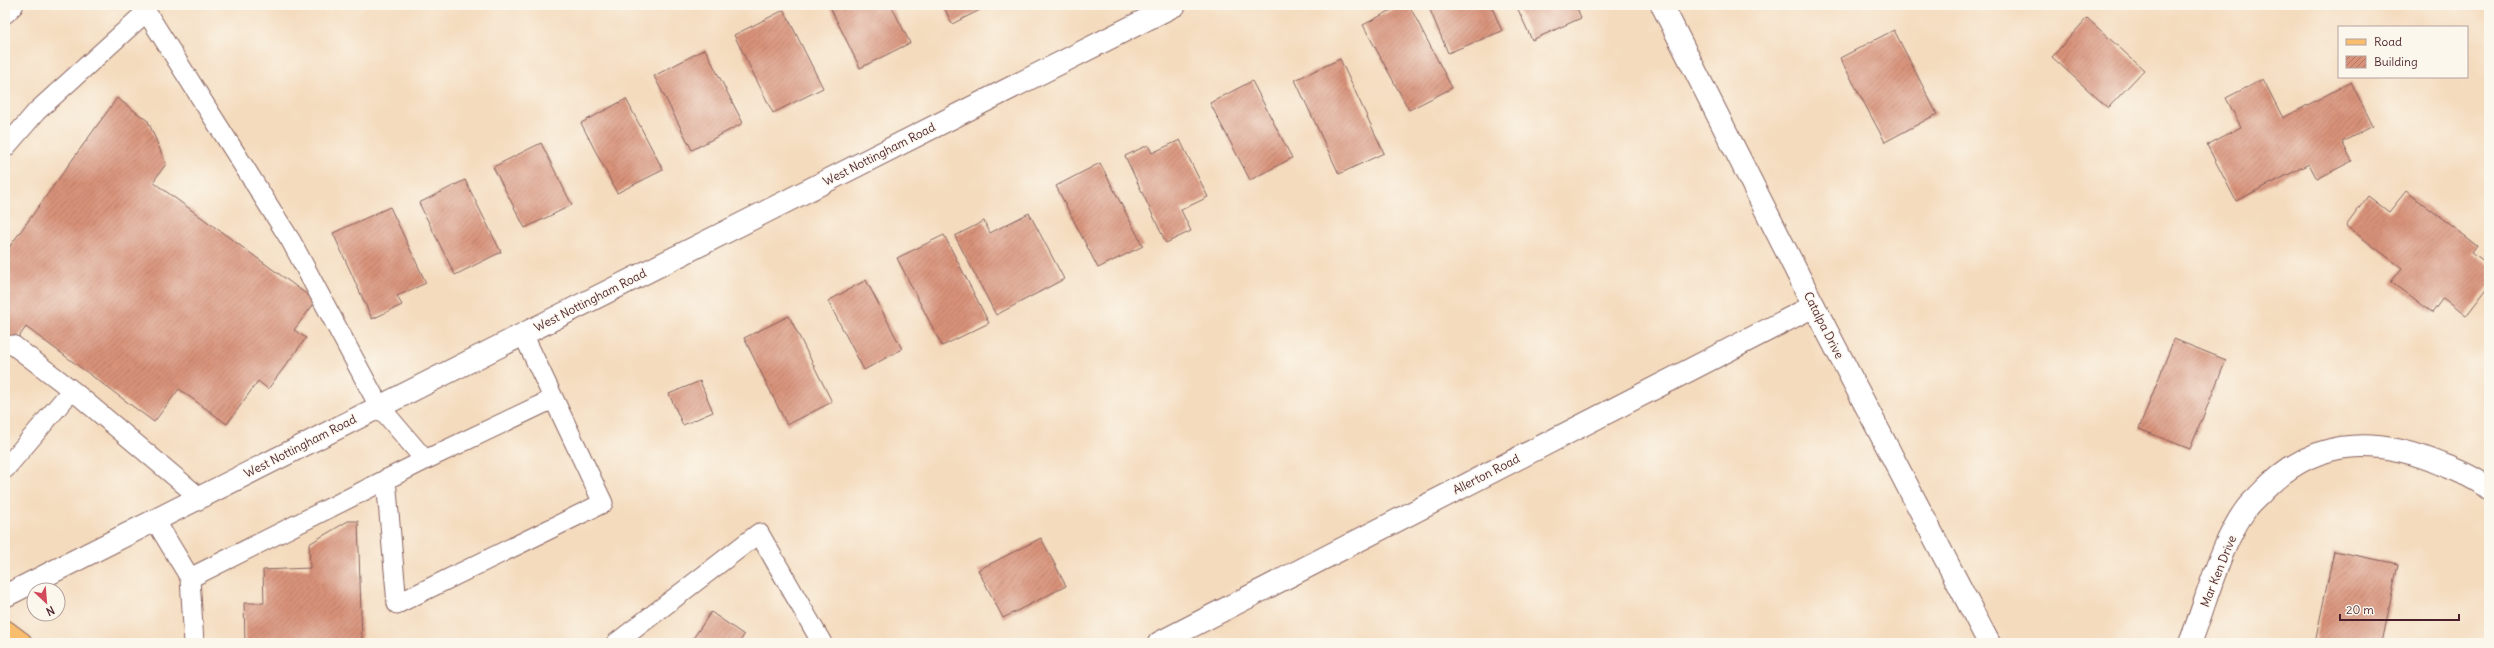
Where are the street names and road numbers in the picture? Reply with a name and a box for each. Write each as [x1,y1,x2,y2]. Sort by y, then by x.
street label: West Nottingham Road [820,119,938,189]
street label: West Nottingham Road [531,265,649,335]
street label: Catalpa Drive [1801,289,1847,361]
street label: West Nottingham Road [241,411,359,481]
street label: Allerton Road [1450,451,1522,497]
street label: Mar Ken Drive [2197,533,2239,609]

